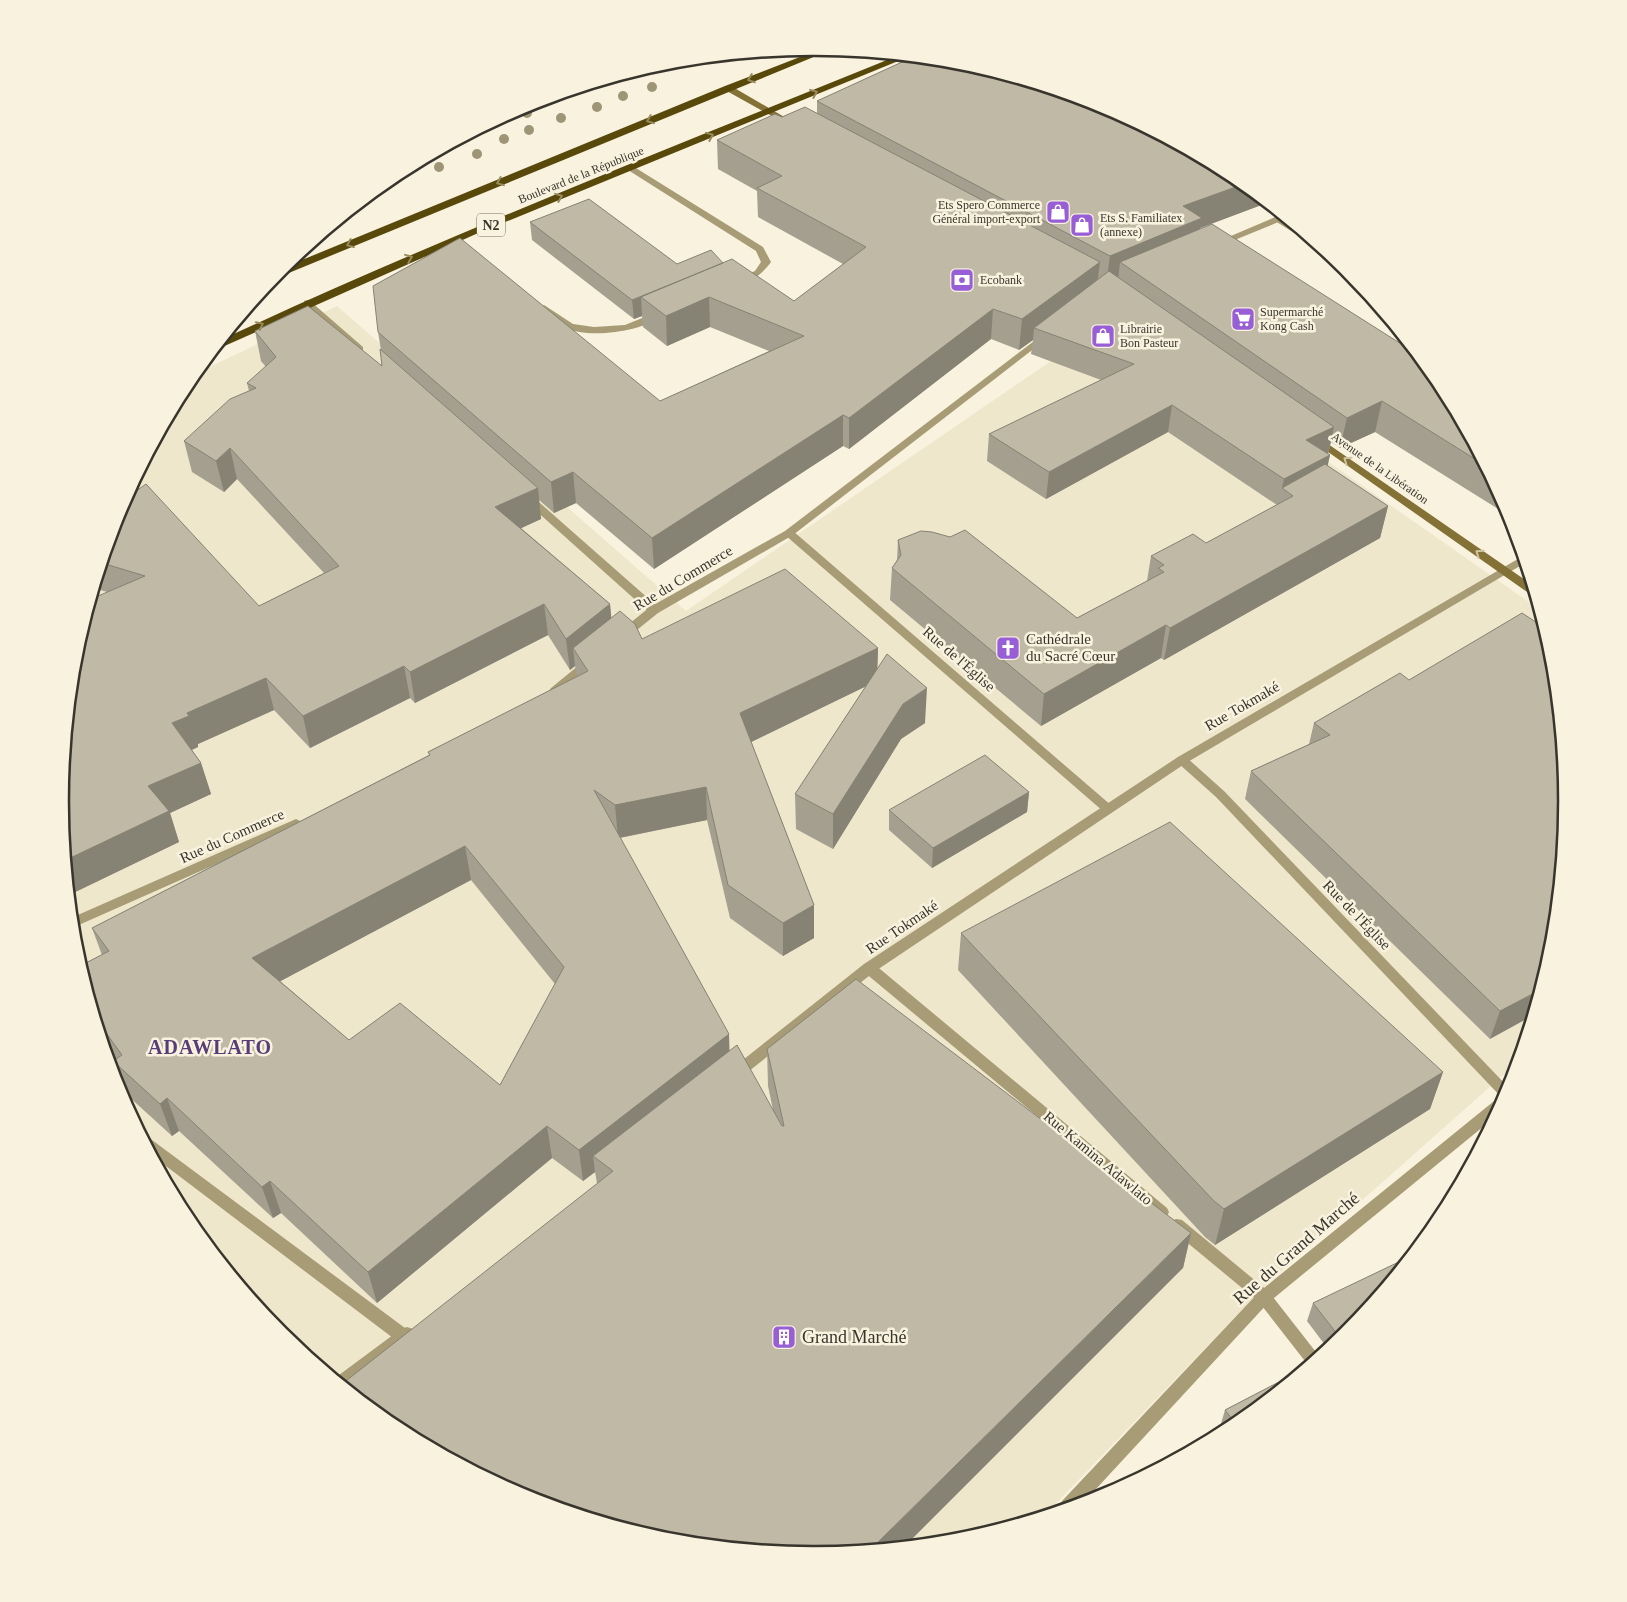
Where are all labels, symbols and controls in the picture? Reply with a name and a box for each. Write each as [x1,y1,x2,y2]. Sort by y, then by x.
one-way arrow [747,73,756,83]
one-way arrow [809,89,818,99]
one-way arrow [646,114,655,124]
one-way arrow [705,132,713,142]
street label: Boulevard de la République [516,143,646,207]
one-way arrow [496,176,505,186]
one-way arrow [554,193,563,203]
place label: Ets Spero Commerce Général import-export [932,198,1041,226]
shop icon: Ets Spero Commerce Général import-export [1045,199,1071,225]
place label: Ets S. Familiatex (annexe) [1100,211,1182,239]
shop icon: Ets S. Familiatex (annexe) [1069,212,1095,238]
road number: N2 [477,214,505,236]
one-way arrow [346,238,355,248]
one-way arrow [404,254,412,264]
bank icon: Ecobank [949,267,975,293]
place label: Ecobank [980,273,1022,287]
place label: Supermarché Kong Cash [1260,305,1323,333]
supermarket icon: Supermarché Kong Cash [1230,306,1256,332]
one-way arrow [255,322,264,332]
place label: Librairie Bon Pasteur [1120,322,1178,350]
shop icon: Librairie Bon Pasteur [1090,323,1116,349]
street label: Avenue de la Libération [1329,429,1431,507]
one-way arrow [1343,457,1352,466]
street label: Rue du Commerce [631,542,736,614]
one-way arrow [1476,550,1485,559]
street label: Rue de l'Église [920,623,999,695]
place label: Cathédrale du Sacré Cœur [1026,631,1115,664]
church icon: Cathédrale du Sacré Cœur [995,635,1021,661]
street label: Rue Tokmaké [1202,678,1282,734]
street label: Rue du Commerce [177,806,287,866]
street label: Rue de l'Église [1320,877,1394,953]
street label: Rue Tokmaké [863,897,941,957]
district label: ADAWLATO [148,1036,272,1058]
street label: Rue Kamina Adawlato [1041,1108,1155,1208]
street label: Rue du Grand Marché [1229,1188,1363,1308]
building icon: Grand Marché [771,1324,797,1350]
place label: Grand Marché [802,1327,906,1347]

